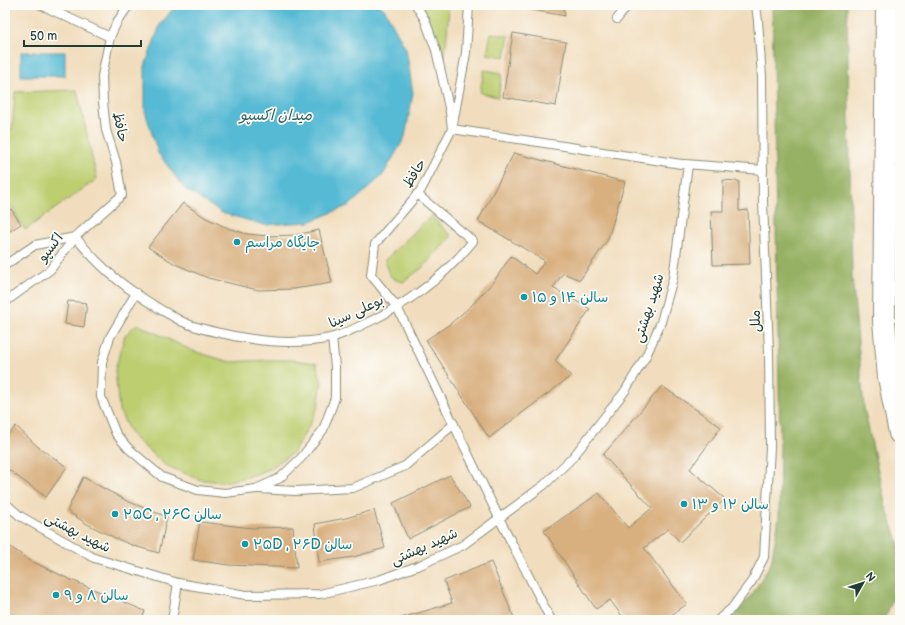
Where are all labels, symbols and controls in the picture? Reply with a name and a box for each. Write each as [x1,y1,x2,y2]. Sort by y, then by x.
scale bar [24,22,141,48]
text: 50 m [30,29,57,44]
water label: میدان اکسپو [238,106,312,125]
street label: حافظ [109,110,132,144]
street label: حافظ [399,156,430,191]
street label: اکسپو [33,230,68,266]
place label: جایگاه مراسم [245,234,320,253]
marker: جایگاه مراسم [232,237,242,247]
street label: شهید بهشتی [629,271,668,345]
place label: سالن ۱۴ و ۱۵ [532,289,608,306]
street label: بوعلی سینا [326,291,387,332]
marker: سالن ۱۴ و ۱۵ [519,292,529,302]
street label: ملل [747,309,764,333]
place label: سالن ۱۲ و ۱۳ [692,496,769,513]
marker: سالن ۱۲ و ۱۳ [679,499,689,509]
place label: ۲۵C , ۲۶C سالن [123,506,222,523]
street label: شهید بهشتی [42,509,114,556]
marker: ۲۵C , ۲۶C سالن [110,509,120,519]
street label: شهید بهشتی [388,524,460,569]
place label: ۲۵D , ۲۶D سالن [253,536,352,553]
marker: ۲۵D , ۲۶D سالن [240,539,250,549]
north arrow [843,563,883,603]
text: N [863,570,878,584]
place label: سالن ۸ و ۹ [64,587,128,604]
marker: سالن ۸ و ۹ [51,590,61,600]

